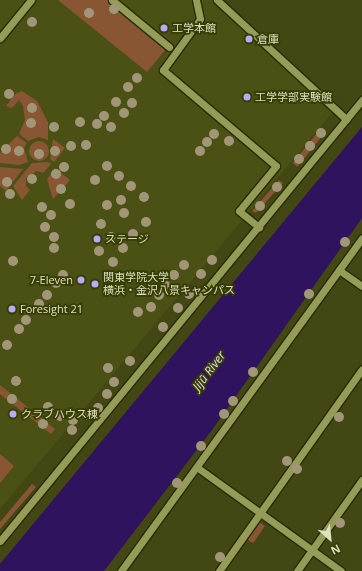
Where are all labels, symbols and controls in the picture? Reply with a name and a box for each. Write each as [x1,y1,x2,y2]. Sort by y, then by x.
place label: 工学本館 [172,21,216,35]
marker: 工学本館 [159,23,169,33]
place label: 倉庫 [257,32,279,46]
marker: 倉庫 [244,34,254,44]
place label: 工学学部実験館 [255,90,332,104]
marker: 工学学部実験館 [242,92,252,102]
place label: ステージ [105,232,149,246]
marker: ステージ [92,234,102,244]
place label: 関東学院大学 横浜・金沢八景キャンパス [103,271,235,297]
place label: 7-Eleven [30,273,73,287]
marker: 7-Eleven [76,275,86,285]
marker: 関東学院大学 横浜・金沢八景キャンパス [90,279,100,289]
place label: Foresight 21 [20,302,83,316]
marker: Foresight 21 [7,304,17,314]
water label: Jijū River [190,349,228,393]
place label: クラブハウス棟 [21,407,98,421]
marker: クラブハウス棟 [8,409,18,419]
north arrow [310,519,350,559]
text: N [328,541,343,559]

